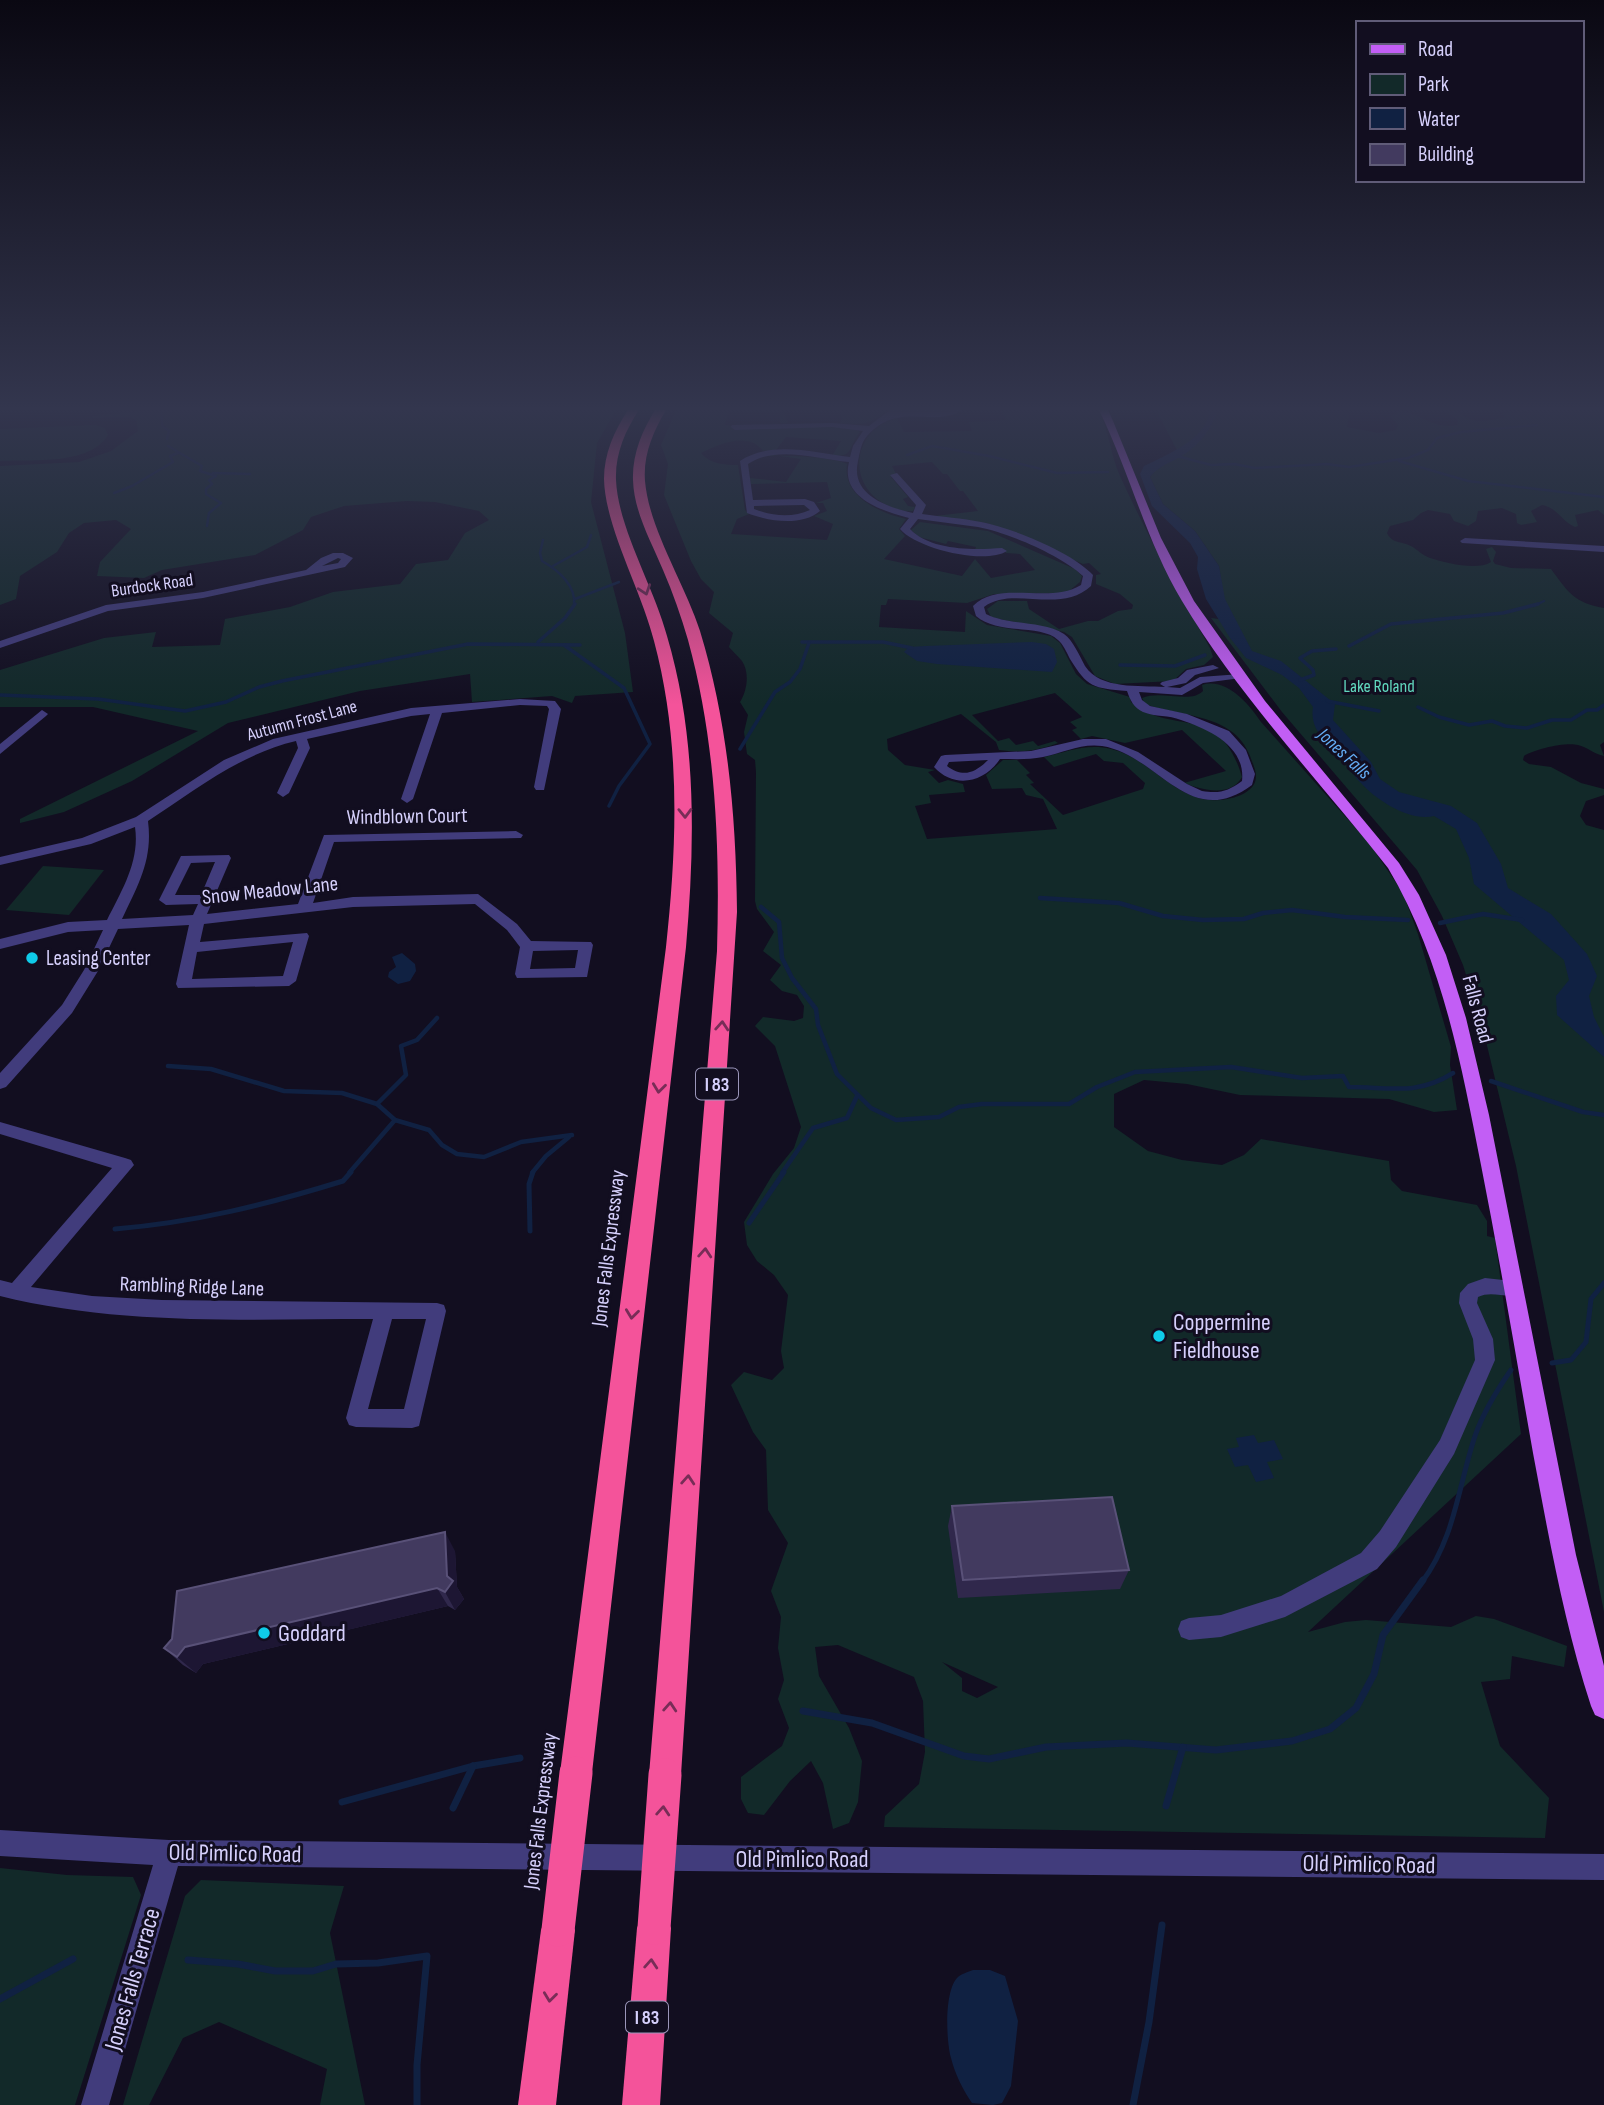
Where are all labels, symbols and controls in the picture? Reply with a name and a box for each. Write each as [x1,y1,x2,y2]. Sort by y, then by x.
legend [1356,21,1583,182]
text: Road [1418,37,1453,62]
text: Park [1418,72,1449,97]
text: Water [1418,107,1460,132]
text: Building [1418,142,1474,167]
street label: Burdock Road [110,569,194,602]
one-way arrow [637,583,651,595]
park label: Lake Roland [1343,676,1415,697]
street label: Autumn Frost Lane [244,696,359,745]
water label: Jones Falls [1312,723,1376,785]
street label: Windblown Court [346,803,468,830]
one-way arrow [677,808,692,819]
street label: Snow Meadow Lane [201,871,339,910]
place label: Leasing Center [46,946,151,971]
marker: Leasing Center [24,950,40,966]
street label: Falls Road [1456,972,1499,1046]
one-way arrow [714,1021,729,1032]
road number: I 83 [696,1068,738,1100]
one-way arrow [652,1082,667,1094]
street label: Jones Falls Expressway [586,1168,630,1329]
one-way arrow [697,1247,712,1258]
street label: Rambling Ridge Lane [119,1271,265,1302]
one-way arrow [625,1308,640,1320]
place label: Coppermine Fieldhouse [1173,1308,1271,1365]
marker: Coppermine Fieldhouse [1151,1328,1167,1344]
one-way arrow [680,1474,695,1485]
place label: Goddard [278,1619,346,1648]
marker: Goddard [256,1625,272,1641]
one-way arrow [663,1701,678,1712]
street label: Jones Falls Expressway [518,1731,562,1892]
one-way arrow [655,1805,670,1816]
street label: Old Pimlico Road [168,1838,302,1869]
street label: Old Pimlico Road [736,1845,868,1874]
street label: Old Pimlico Road [1302,1849,1436,1880]
street label: Jones Falls Terrace [98,1905,167,2054]
one-way arrow [644,1958,659,1969]
one-way arrow [542,1992,557,2003]
road number: I 83 [626,2002,668,2033]

